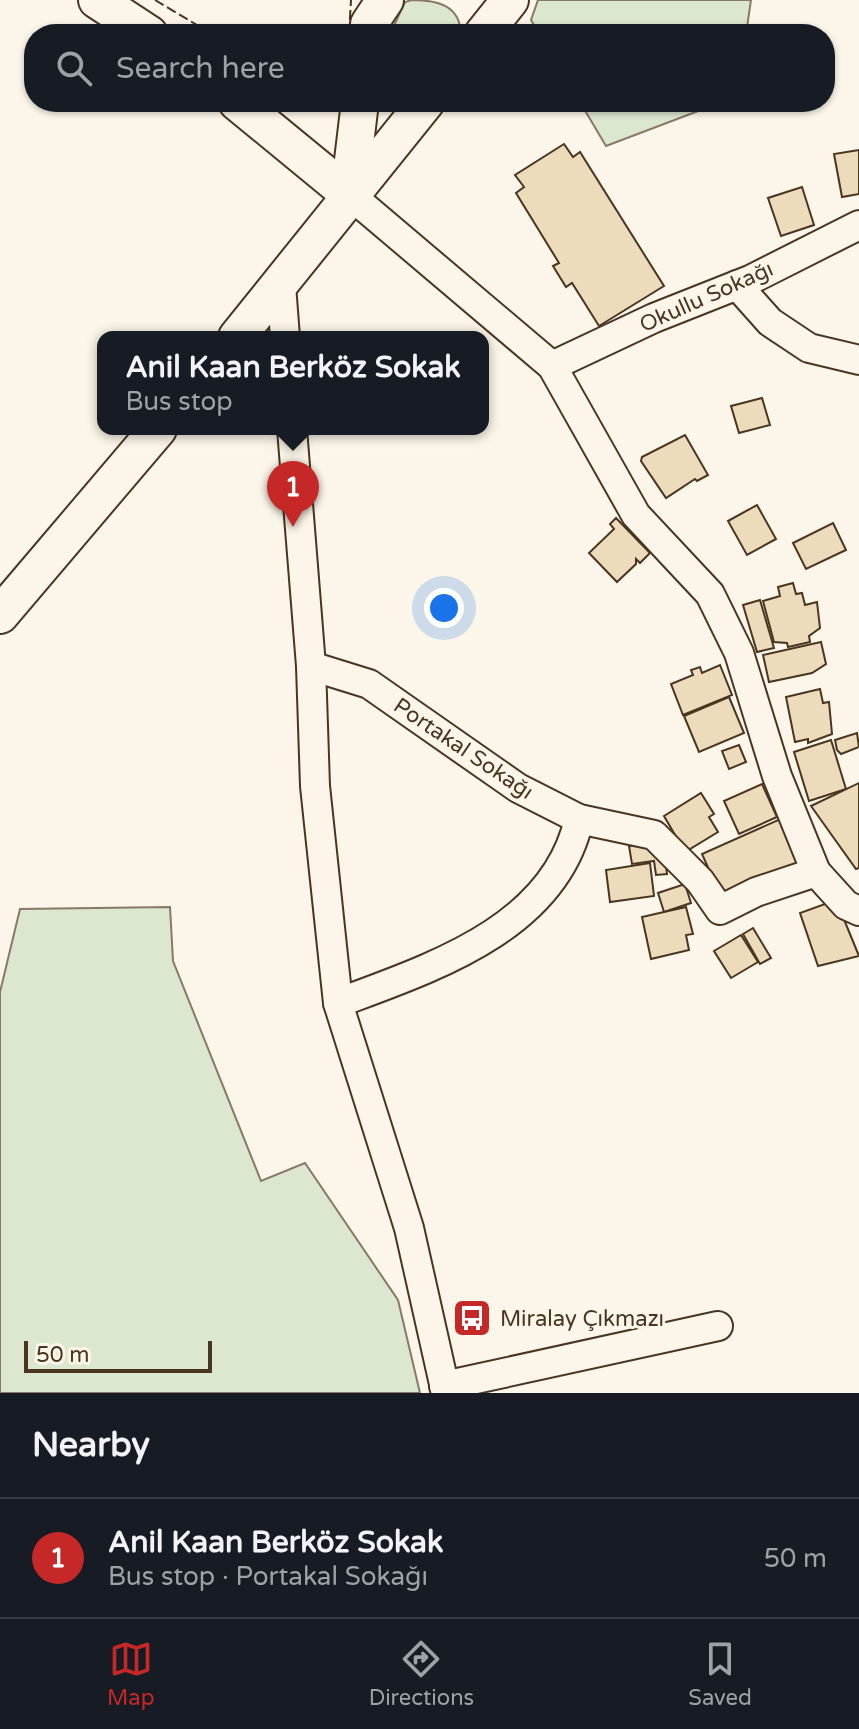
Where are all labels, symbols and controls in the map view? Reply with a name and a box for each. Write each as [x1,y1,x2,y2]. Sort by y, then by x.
search box [24,24,835,112]
icon: search [52,46,96,90]
text: Search here [116,50,285,87]
street label: Okullu Sokağı [636,256,777,338]
popup [97,331,489,435]
text: Anil Kaan Berköz Sokak [125,349,461,386]
text: Bus stop [125,386,233,417]
pin: 1 [267,461,319,527]
your location [424,588,464,628]
street label: Portakal Sokağı [389,693,538,805]
bus stop icon: Miralay Çıkmazı [451,1297,493,1339]
place label: Miralay Çıkmazı [500,1306,664,1332]
scale bar [24,1337,212,1373]
text: 50 m [36,1342,90,1368]
text: Nearby [32,1425,150,1466]
text: Anil Kaan Berköz Sokak [108,1524,443,1561]
text: 1 [50,1543,66,1574]
text: 50 m [764,1543,827,1574]
text: Bus stop · Portakal Sokağı [108,1561,428,1592]
tab: Map [107,1637,155,1711]
tab: Directions [369,1637,474,1711]
tab: Saved [688,1637,752,1711]

